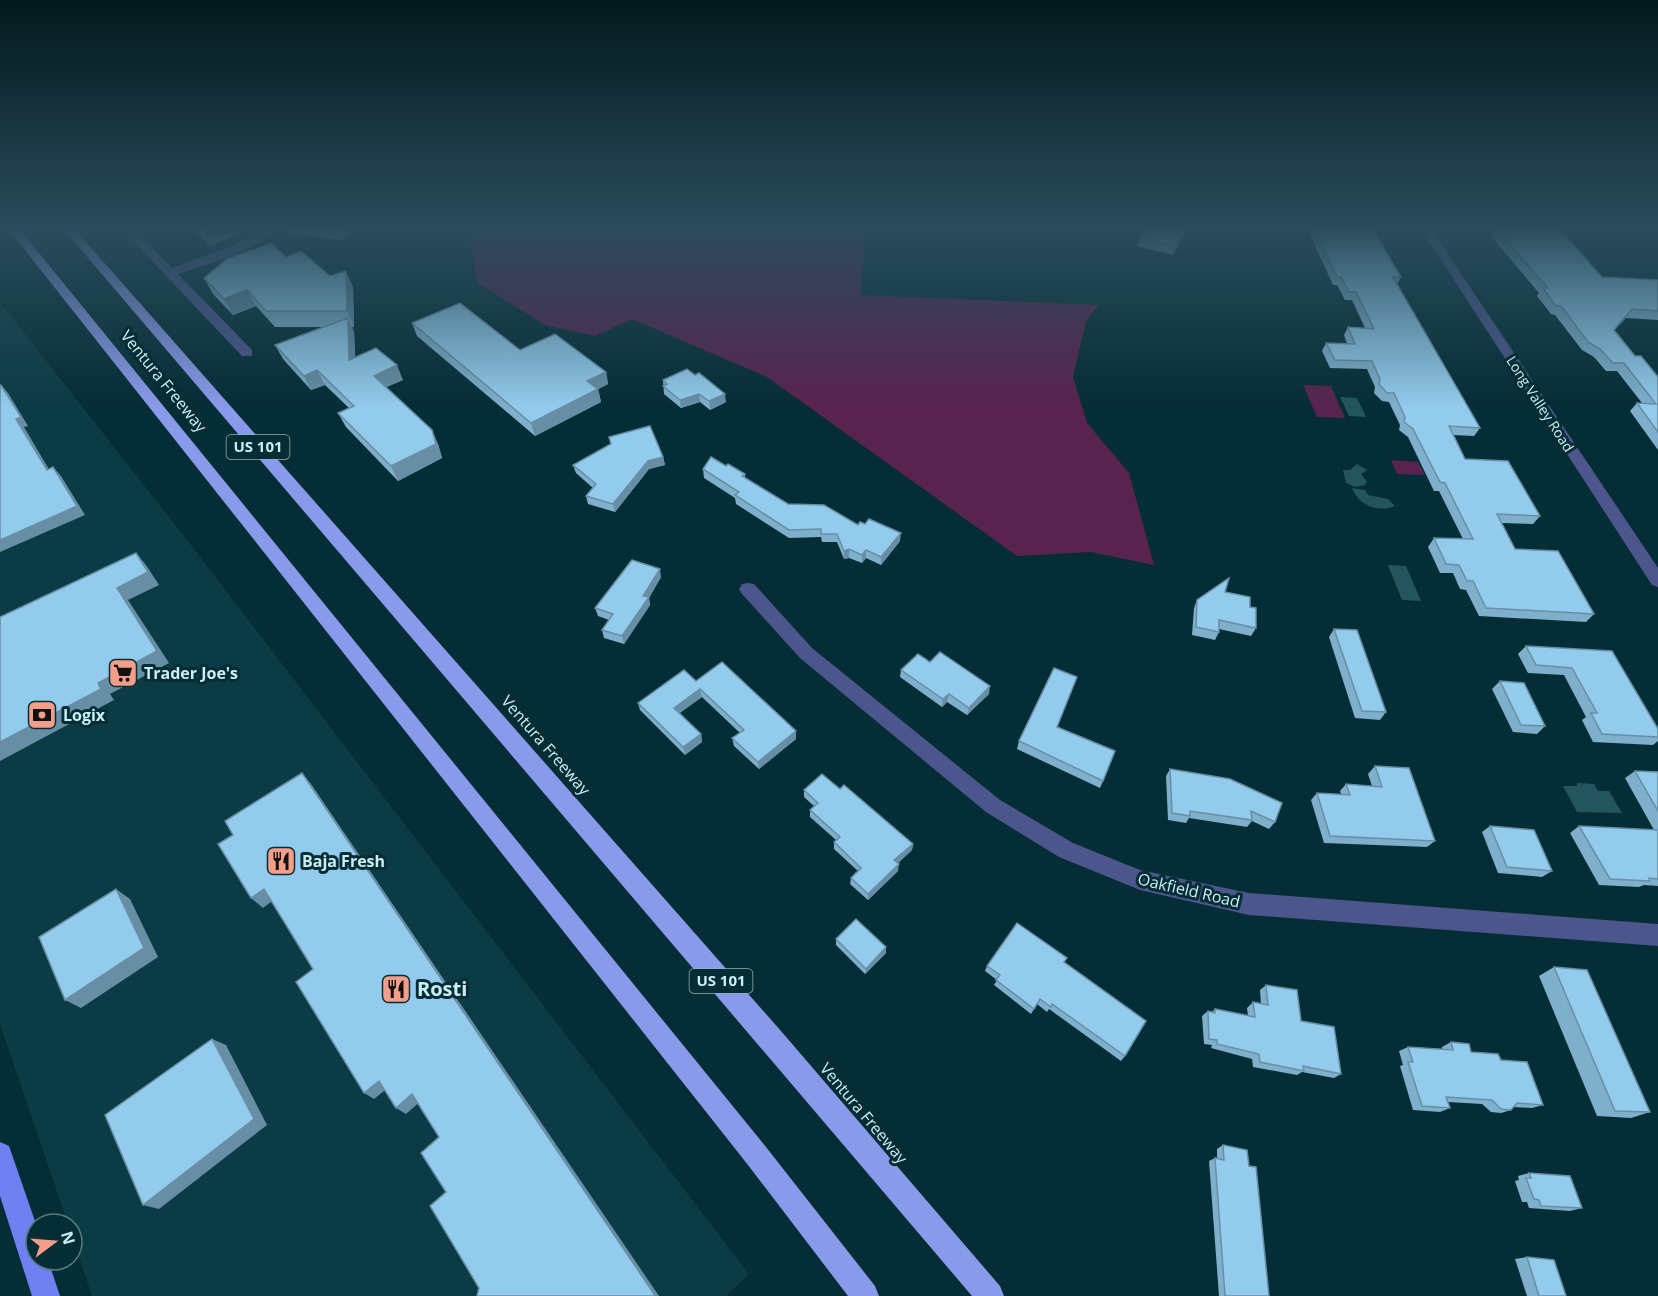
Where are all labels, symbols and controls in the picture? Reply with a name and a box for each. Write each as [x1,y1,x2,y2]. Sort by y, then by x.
street label: Ventura Freeway [116,325,213,437]
street label: Long Valley Road [1502,352,1579,455]
road number: US 101 [226,435,290,459]
supermarket icon: Trader Joe's [107,657,139,689]
place label: Trader Joe's [144,662,238,684]
street label: Ventura Freeway [497,690,596,800]
bank icon: Logix [26,699,58,731]
place label: Logix [63,704,106,726]
restaurant icon: Baja Fresh [265,845,297,877]
place label: Baja Fresh [302,850,385,872]
street label: Oakfield Road [1136,868,1242,912]
road number: US 101 [690,969,752,993]
restaurant icon: Rosti [380,973,412,1005]
place label: Rosti [417,975,467,1002]
street label: Ventura Freeway [815,1058,913,1169]
north arrow [24,1212,84,1272]
text: N [56,1229,81,1247]

